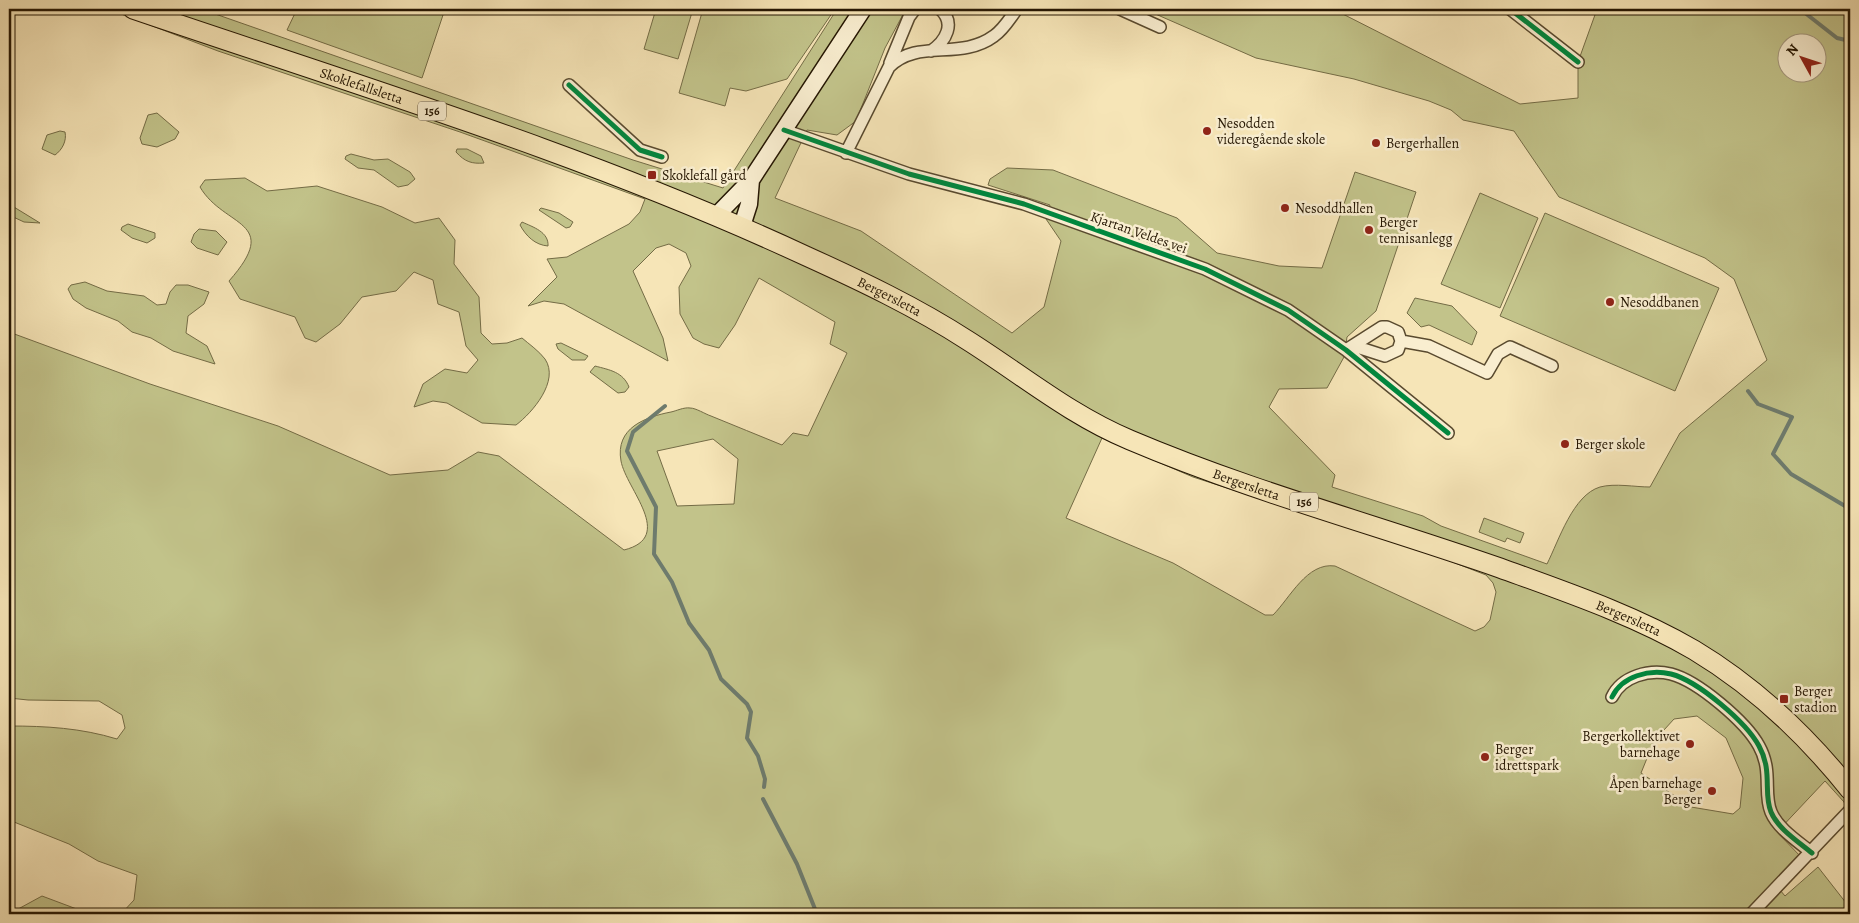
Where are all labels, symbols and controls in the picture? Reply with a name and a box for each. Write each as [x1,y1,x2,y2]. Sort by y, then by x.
north arrow [1776,32,1826,82]
text: N [1782,40,1803,60]
street label: Skoklefallsletta [317,63,406,109]
road number: 156 [418,102,446,120]
place label: Nesodden videregående skole [1216,114,1325,149]
marker: Nesodden videregående skole [1201,125,1213,137]
place label: Bergerhallen [1386,134,1460,153]
marker: Bergerhallen [1370,137,1382,149]
place label: Skoklefall gård [662,166,747,185]
marker: Skoklefall gård [646,169,658,181]
place label: Nesoddhallen [1295,199,1374,218]
marker: Nesoddhallen [1279,202,1291,214]
street label: Kjartan Veldes vei [1088,207,1190,258]
place label: Berger tennisanlegg [1379,213,1453,248]
marker: Berger tennisanlegg [1363,224,1375,236]
street label: Bergersletta [854,272,925,321]
place label: Nesoddbanen [1620,293,1699,312]
marker: Nesoddbanen [1604,296,1616,308]
place label: Berger skole [1575,435,1645,454]
marker: Berger skole [1559,438,1571,450]
street label: Bergersletta [1210,464,1283,505]
road number: 156 [1290,492,1318,512]
street label: Bergersletta [1593,595,1665,641]
place label: Berger stadion [1794,682,1837,717]
marker: Berger stadion [1778,693,1790,705]
place label: Bergerkollektivet barnehage [1582,727,1680,762]
marker: Bergerkollektivet barnehage [1684,738,1696,750]
place label: Berger idrettspark [1495,740,1559,775]
marker: Berger idrettspark [1479,751,1491,763]
place label: Åpen barnehage Berger [1609,774,1703,809]
marker: Åpen barnehage Berger [1706,785,1718,797]

